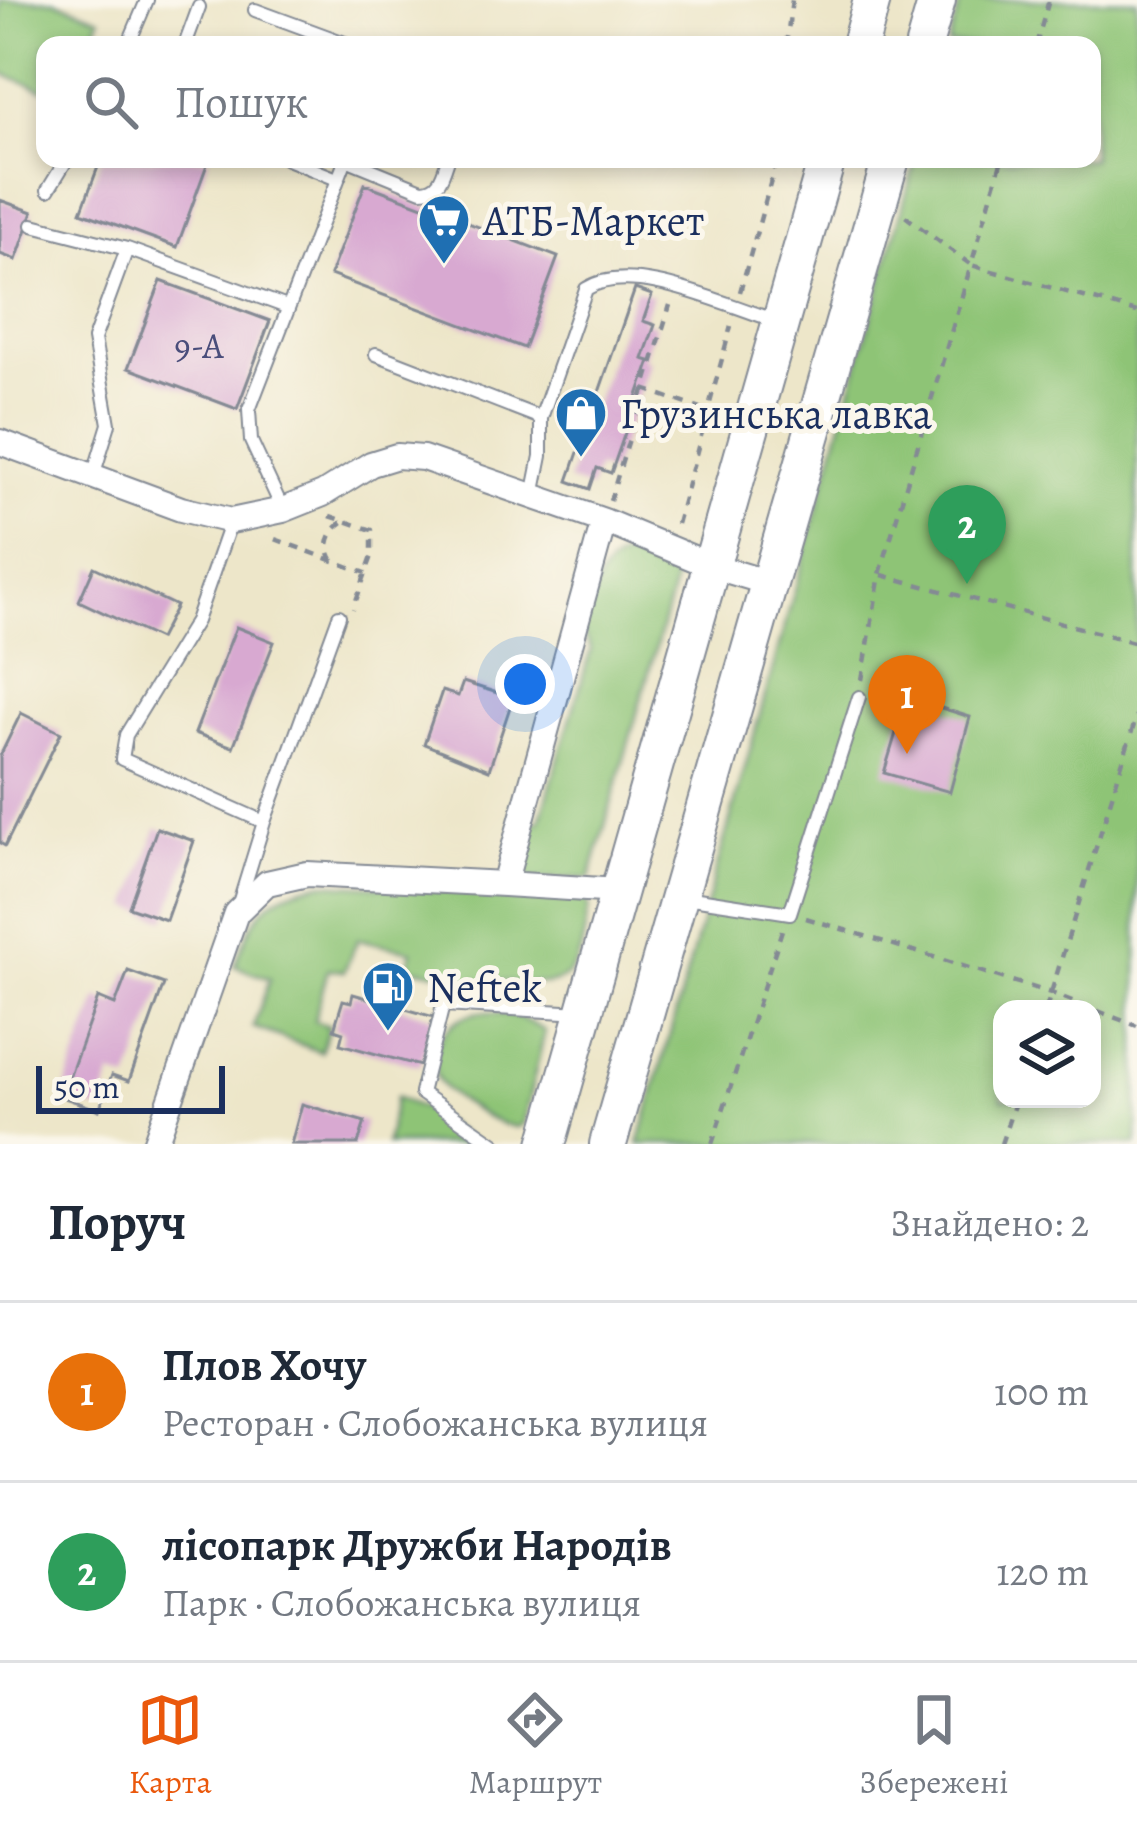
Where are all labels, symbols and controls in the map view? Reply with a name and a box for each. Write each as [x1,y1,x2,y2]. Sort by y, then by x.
search box [36,36,1101,168]
icon: search [78,69,144,135]
text: Пошук [174,71,308,133]
supermarket icon: АТБ-Маркет [416,192,472,266]
place label: АТБ-Маркет [482,192,705,249]
house number: 9-А [174,321,225,370]
shop icon: Грузинська лавка [553,385,609,459]
place label: Грузинська лавка [620,385,933,442]
pin: 2 [928,485,1006,584]
your location [495,654,555,714]
pin: 1 [868,655,946,754]
fuel station icon: Neftek [360,959,416,1033]
place label: Neftek [427,959,542,1016]
map controls [993,1000,1101,1108]
button: layers [993,1000,1101,1108]
scale bar [36,1060,225,1113]
text: 50 m [54,1064,120,1109]
text: Поруч [48,1187,186,1257]
text: Знайдено: 2 [890,1196,1089,1249]
text: Плов Хочу [162,1334,367,1396]
text: 1 [80,1365,94,1418]
text: 100 m [994,1365,1089,1418]
text: Ресторан · Слобожанська вулиця [162,1396,708,1449]
text: лісопарк Дружби Народів [162,1514,672,1576]
text: 2 [78,1545,96,1598]
text: 120 m [996,1545,1089,1598]
text: Парк · Слобожанська вулиця [162,1576,641,1629]
tab: Карта [128,1687,212,1804]
tab: Маршрут [469,1687,602,1804]
tab: Збережені [859,1687,1008,1804]

